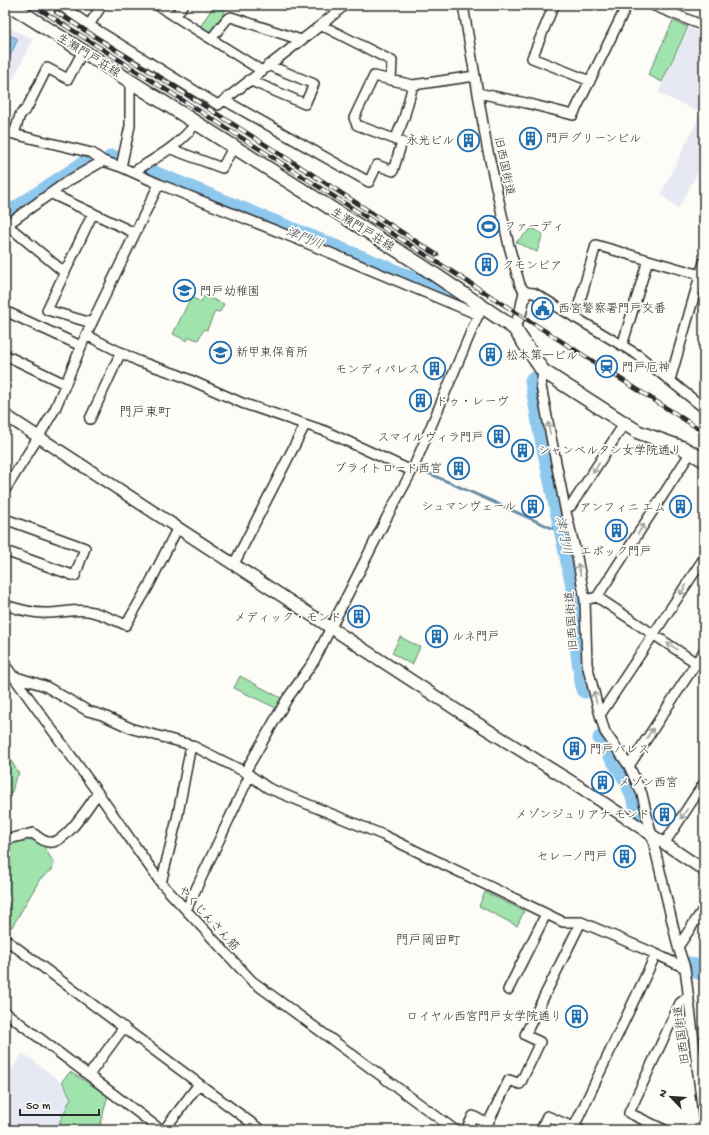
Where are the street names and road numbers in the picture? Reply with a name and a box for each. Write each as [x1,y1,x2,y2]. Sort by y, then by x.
street label: 生瀬門戸荘線 [54,31,123,82]
street label: 旧西国街道 [490,135,517,197]
street label: 生瀬門戸荘線 [328,205,397,256]
street label: 旧西国街道 [563,590,582,651]
street label: やくじんさん筋 [174,883,242,955]
street label: 旧西国街道 [671,1004,694,1066]

